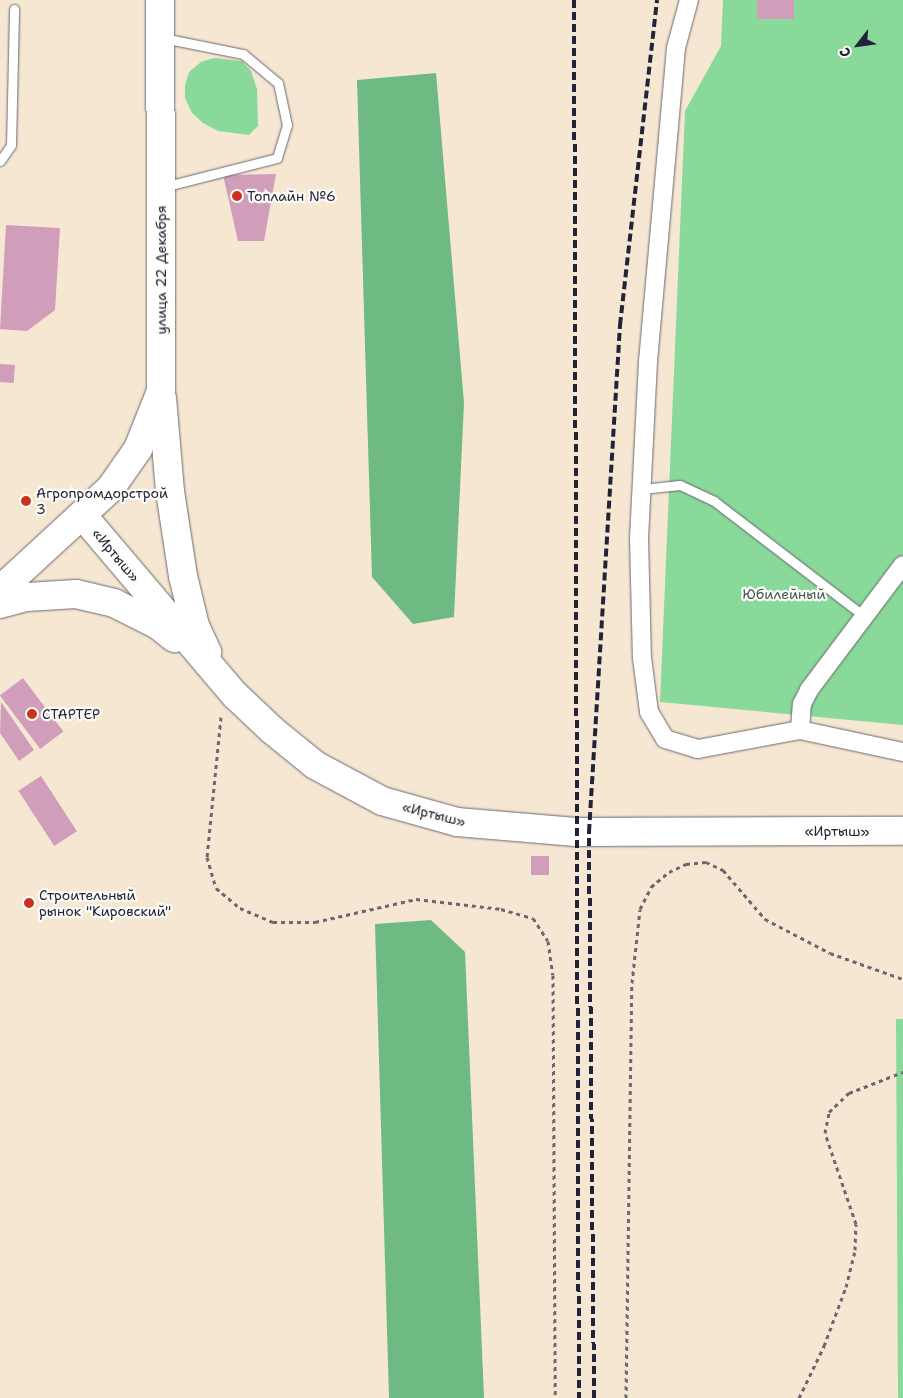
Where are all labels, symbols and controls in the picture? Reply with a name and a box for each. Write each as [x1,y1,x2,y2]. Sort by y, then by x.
north arrow [833,20,883,70]
text: С [835,44,855,61]
place label: Топлайн №6 [247,188,336,204]
marker: Топлайн №6 [231,190,243,202]
street label: улица 22 Декабря [153,206,169,334]
place label: Агропромдорстрой 3 [36,485,168,518]
marker: Агропромдорстрой 3 [20,495,32,507]
street label: «Иртыш» [89,525,143,585]
park label: Юбилейный [742,586,826,602]
place label: СТАРТЕР [42,706,100,722]
marker: СТАРТЕР [26,708,38,720]
street label: «Иртыш» [401,798,467,830]
street label: «Иртыш» [805,823,869,839]
place label: Строительный рынок "Кировский" [39,887,171,920]
marker: Строительный рынок "Кировский" [23,897,35,909]

